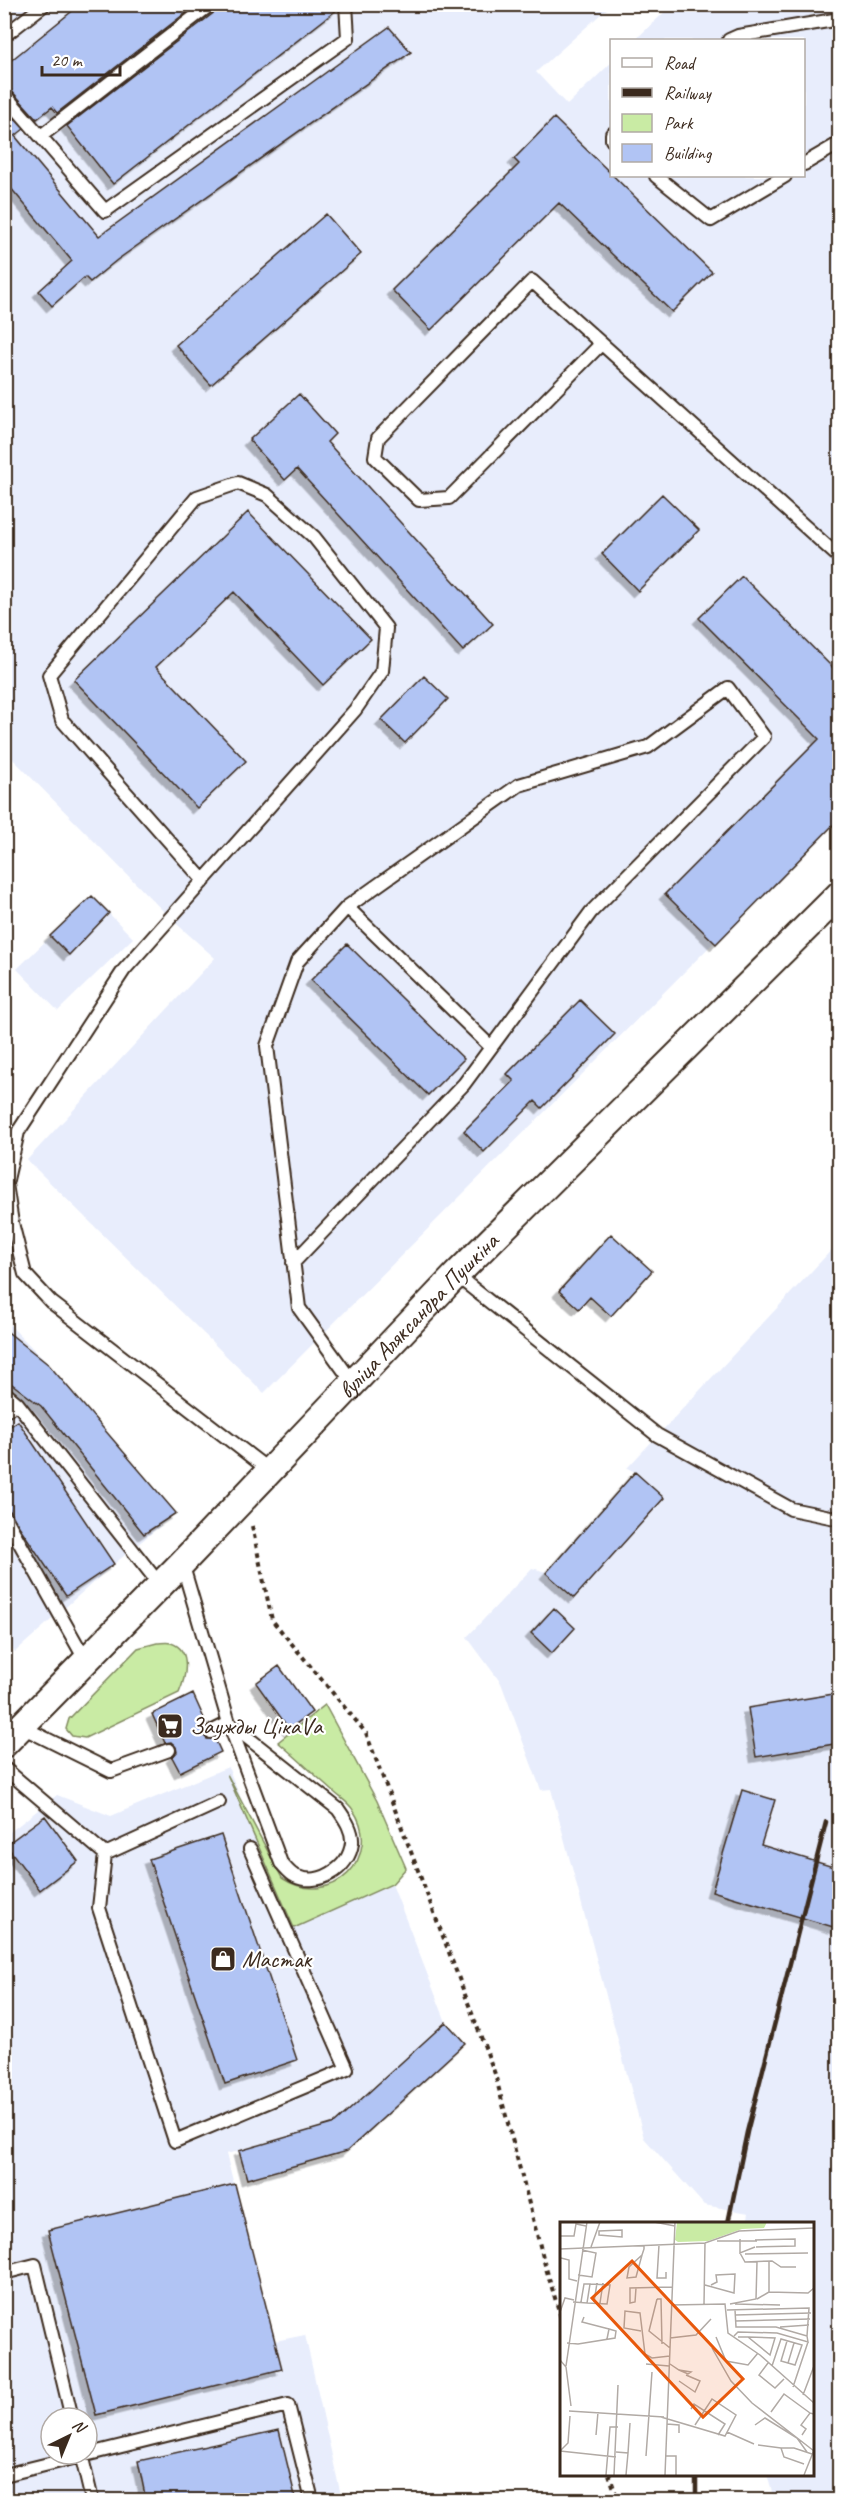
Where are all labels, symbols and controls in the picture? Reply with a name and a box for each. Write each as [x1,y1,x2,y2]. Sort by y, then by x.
scale bar [42,39,120,77]
legend [610,39,805,177]
text: 20 m [51,49,84,71]
text: Road [664,52,697,74]
text: Railway [664,82,712,104]
text: Park [664,112,694,134]
text: Building [664,142,713,164]
street label: вуліца Аляксандра Пушкіна [331,1225,506,1405]
supermarket icon: Заужды ЦікаVа [155,1711,185,1741]
place label: Заужды ЦікаVа [190,1711,324,1741]
shop icon: Мастак [208,1944,238,1974]
place label: Мастак [242,1944,314,1974]
inset map [560,2222,814,2475]
north arrow [39,2406,99,2466]
text: N [68,2415,91,2439]

